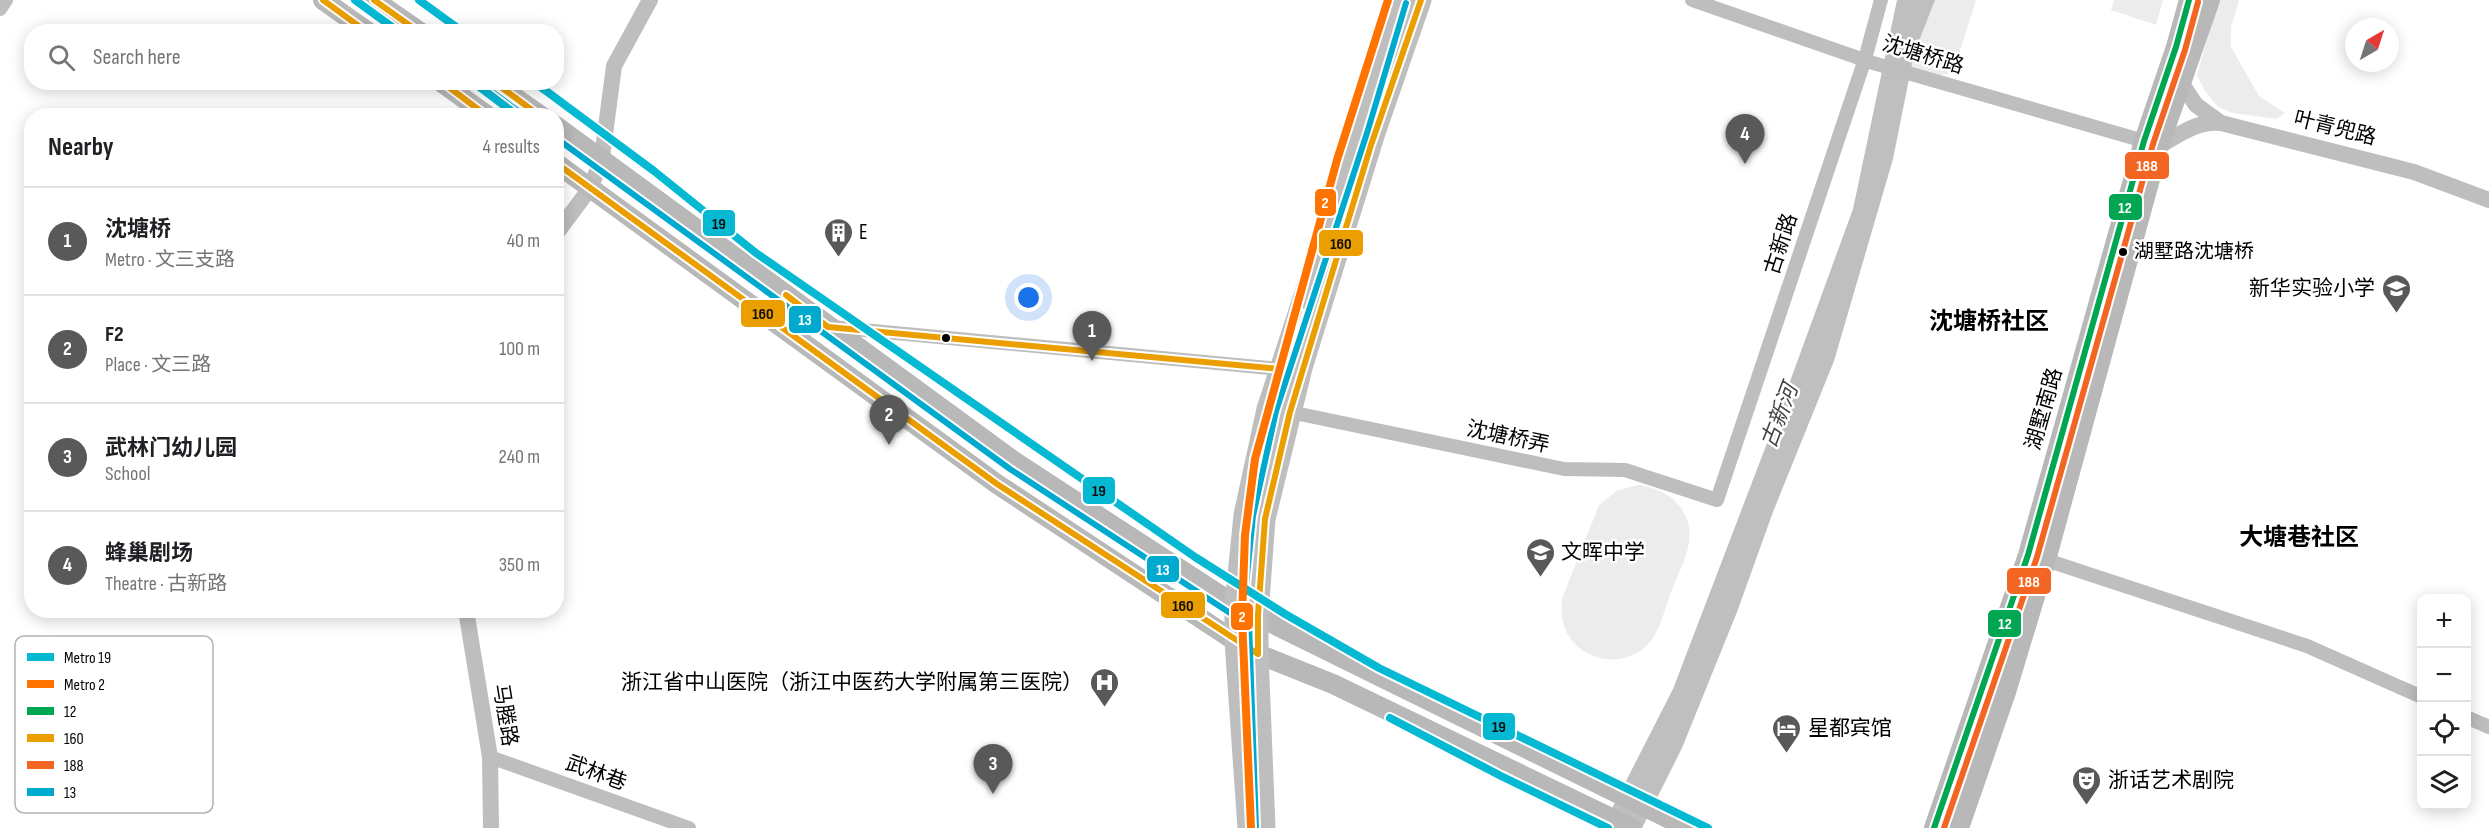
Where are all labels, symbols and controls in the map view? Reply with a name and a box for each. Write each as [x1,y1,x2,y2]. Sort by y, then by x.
north arrow [2345,18,2399,72]
search box [24,24,564,90]
street label: 沈塘桥路 [1879,31,1967,79]
icon: search [45,41,78,74]
text: Search here [93,44,180,71]
street label: 叶青兜路 [2291,106,2379,150]
pin: 4 [1726,114,1764,164]
text: Nearby [48,132,114,163]
text: 4 results [483,135,540,159]
line badge: 188 [2124,151,2170,180]
text: 188 [2136,157,2158,176]
line badge: 2 [1314,188,1337,217]
line badge: 12 [2108,193,2143,221]
text: 2 [1321,194,1329,213]
text: 12 [2118,199,2132,218]
line badge: 19 [702,209,736,237]
street label: 古新路 [1759,210,1803,278]
text: 19 [712,215,726,234]
text: 沈塘桥 [105,216,171,243]
building icon: E [822,216,854,258]
place label: E [859,220,868,245]
text: 1 [64,229,71,253]
text: 40 m [507,229,540,253]
line badge: 160 [1318,229,1364,257]
text: 160 [1330,235,1352,254]
place label: 湖墅路沈塘桥 [2134,240,2254,264]
marker: 湖墅路沈塘桥 [2117,246,2129,258]
text: Metro · 文三支路 [105,248,235,272]
school or university icon: 新华实验小学 [2380,272,2412,314]
place label: 新华实验小学 [2249,276,2375,301]
your location [1014,283,1043,312]
line badge: 160 [740,299,786,328]
text: 160 [752,305,774,324]
line badge: 13 [788,305,822,334]
district label: 沈塘桥社区 [1929,307,2049,336]
text: 13 [798,311,812,330]
pin: 1 [1072,312,1112,361]
text: F2 [105,321,124,348]
unlabelled marker [940,332,952,344]
text: 2 [63,337,72,361]
text: 100 m [499,337,540,361]
text: Place · 文三路 [105,353,211,377]
street label: 湖墅南路 [2020,365,2068,453]
water label: 古新河 [1756,377,1806,452]
pin: 2 [870,396,908,445]
street label: 沈塘桥弄 [1464,416,1552,458]
text: 武林门幼儿园 [105,435,237,462]
text: 3 [63,445,72,469]
text: 240 m [499,445,540,469]
text: School [105,462,150,486]
line badge: 19 [1082,476,1116,505]
text: 19 [1092,482,1106,501]
district label: 大塘巷社区 [2239,523,2359,552]
school or university icon: 文晖中学 [1524,536,1556,578]
text: 蜂巢剧场 [105,540,193,567]
place label: 文晖中学 [1561,540,1645,565]
text: 4 [63,553,72,577]
text: 350 m [499,553,540,577]
line badge: 13 [1146,555,1180,583]
text: 13 [1156,561,1170,580]
line badge: 188 [2006,567,2052,595]
text: Theatre · 古新路 [105,572,227,596]
text: 188 [2018,573,2040,592]
line badge: 160 [1160,591,1206,619]
map controls [2417,594,2471,810]
button: + [2417,594,2471,648]
text: 160 [1172,597,1194,616]
line badge: 2 [1230,602,1254,631]
text: 2 [1238,608,1246,627]
line badge: 12 [1987,609,2022,638]
text: 12 [1998,615,2012,634]
legend [15,636,213,813]
button: − [2417,648,2471,702]
text: Metro 19 [64,649,111,668]
hospital icon: 浙江省中山医院（浙江中医药大学附属第三医院） [1088,666,1120,708]
place label: 浙江省中山医院（浙江中医药大学附属第三医院） [621,670,1083,695]
text: Metro 2 [64,676,105,695]
street label: 马塍路 [488,682,522,748]
button: locate [2417,702,2471,756]
text: 12 [64,703,76,722]
line badge: 19 [1482,712,1516,741]
hotel icon: 星都宾馆 [1771,712,1803,754]
place label: 星都宾馆 [1808,716,1892,741]
text: 19 [1492,718,1506,737]
text: 160 [64,730,84,749]
pin: 3 [974,744,1012,794]
street label: 武林巷 [562,750,630,796]
button: layers [2417,756,2471,810]
text: 188 [64,757,84,776]
theatre icon: 浙话艺术剧院 [2071,764,2103,806]
place label: 浙话艺术剧院 [2108,768,2234,793]
text: 13 [64,784,76,803]

